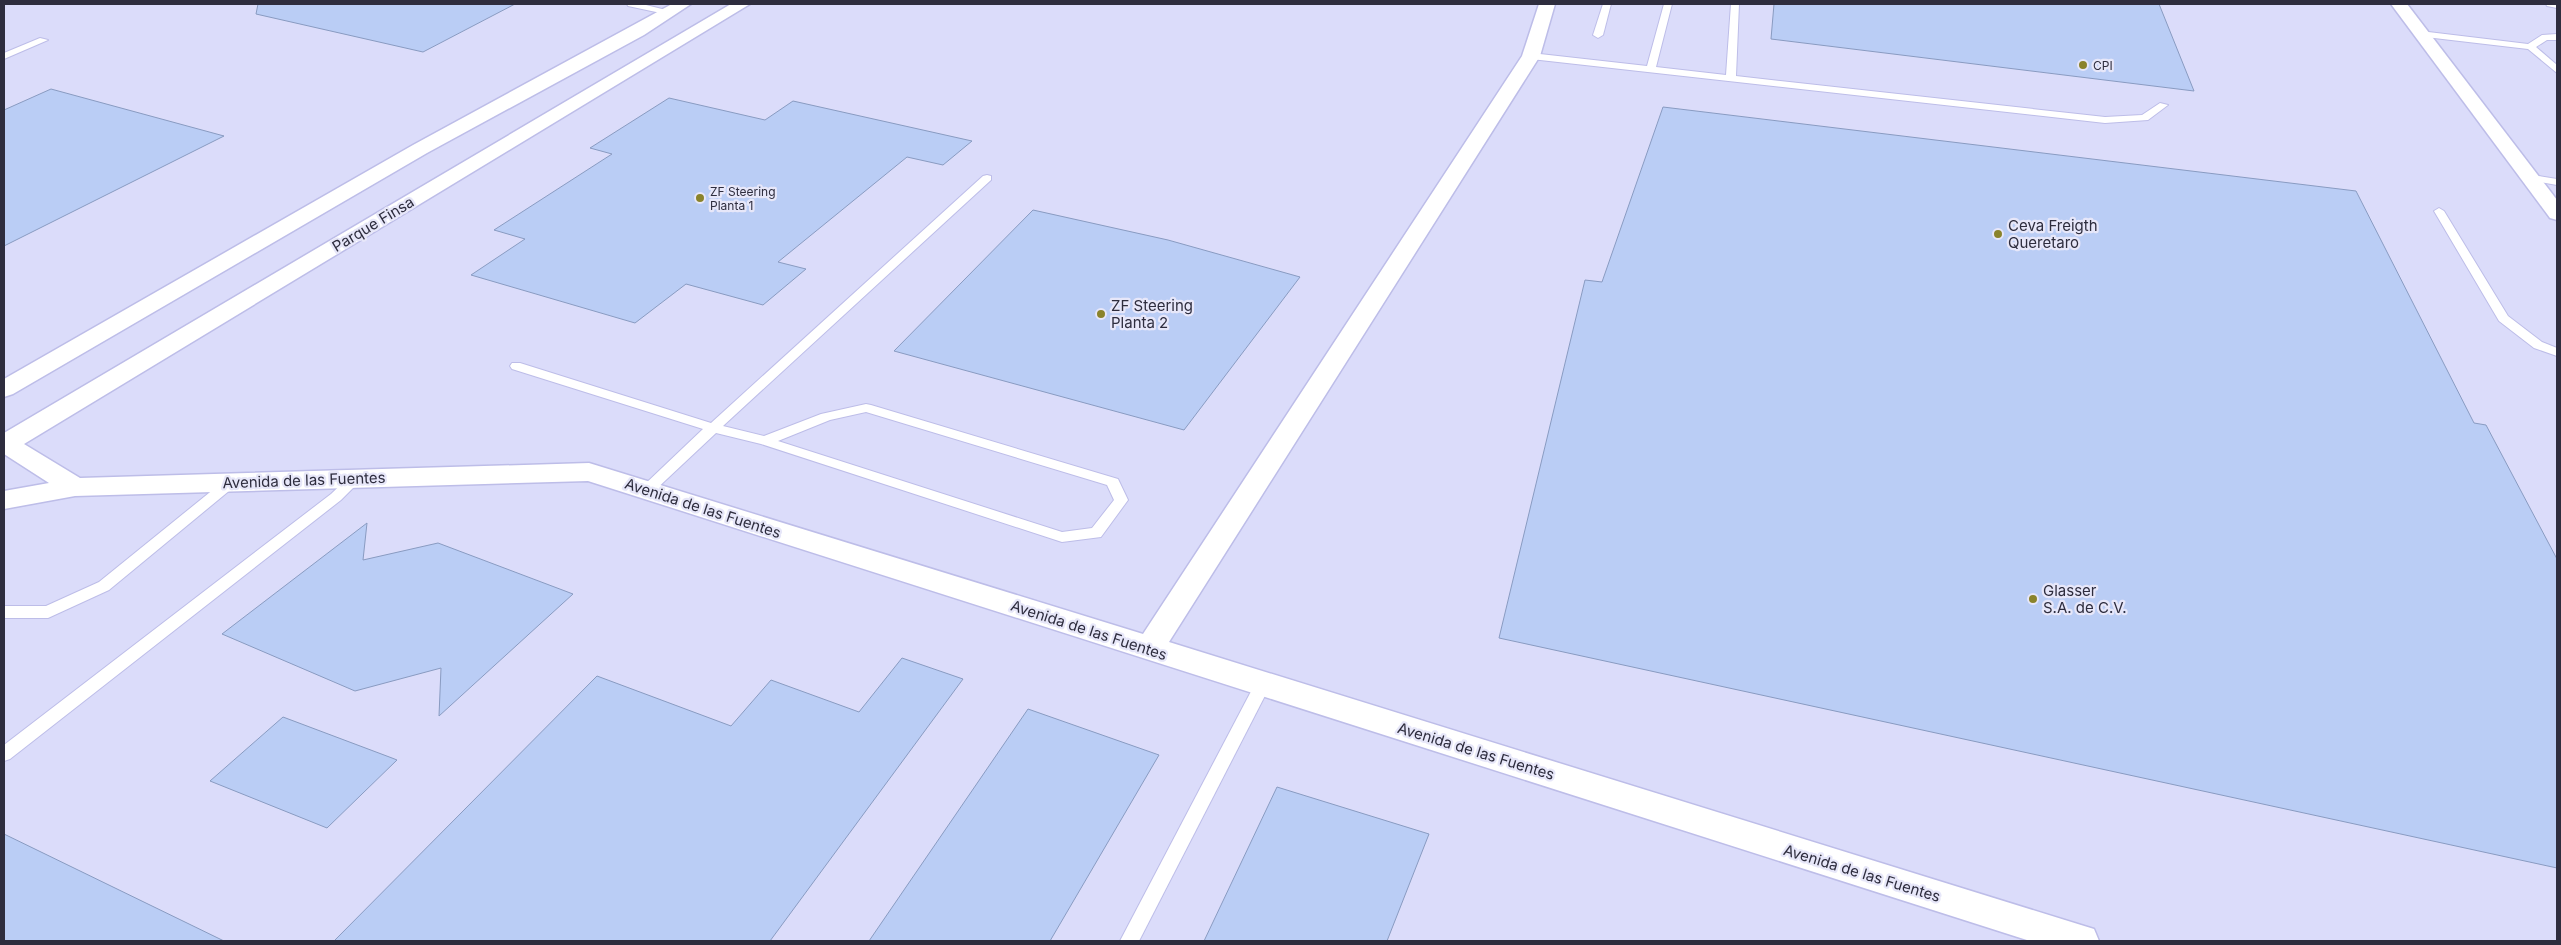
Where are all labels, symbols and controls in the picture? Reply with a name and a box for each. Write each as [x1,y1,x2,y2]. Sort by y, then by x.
place label: CPI [2093,58,2113,73]
marker: CPI [2077,59,2089,71]
place label: ZF Steering Planta 1 [710,184,776,213]
street label: Parque Finsa [329,192,417,256]
marker: ZF Steering Planta 1 [694,192,706,204]
place label: Ceva Freigth Queretaro [2008,216,2098,252]
marker: Ceva Freigth Queretaro [1992,228,2004,240]
place label: ZF Steering Planta 2 [1111,296,1193,332]
marker: ZF Steering Planta 2 [1095,308,1107,320]
street label: Avenida de las Fuentes [222,468,386,492]
street label: Avenida de las Fuentes [622,474,784,542]
place label: Glasser S.A. de C.V. [2043,581,2127,617]
marker: Glasser S.A. de C.V. [2027,593,2039,605]
street label: Avenida de las Fuentes [1008,596,1170,664]
street label: Avenida de las Fuentes [1395,718,1557,784]
street label: Avenida de las Fuentes [1781,840,1943,906]

